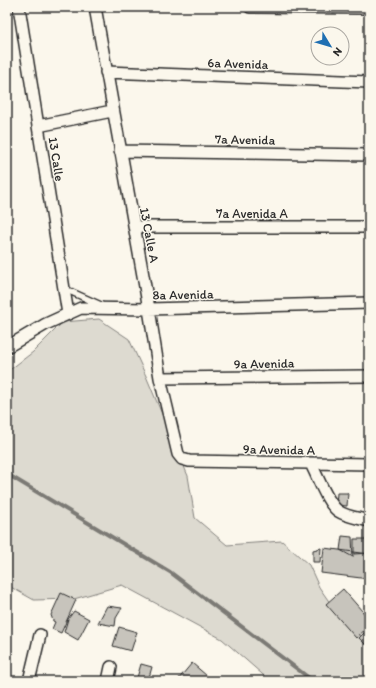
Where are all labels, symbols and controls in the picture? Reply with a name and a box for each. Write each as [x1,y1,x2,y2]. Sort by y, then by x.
north arrow [310,26,350,66]
text: N [330,45,345,59]
street label: 6a Avenida [207,55,269,72]
street label: 7a Avenida [215,131,276,148]
street label: 13 Calle [46,136,67,182]
street label: 13 Calle A [137,206,162,265]
street label: 7a Avenida A [216,206,289,221]
street label: 8a Avenida [152,286,214,303]
street label: 9a Avenida [233,355,295,372]
street label: 9a Avenida A [243,441,316,458]

